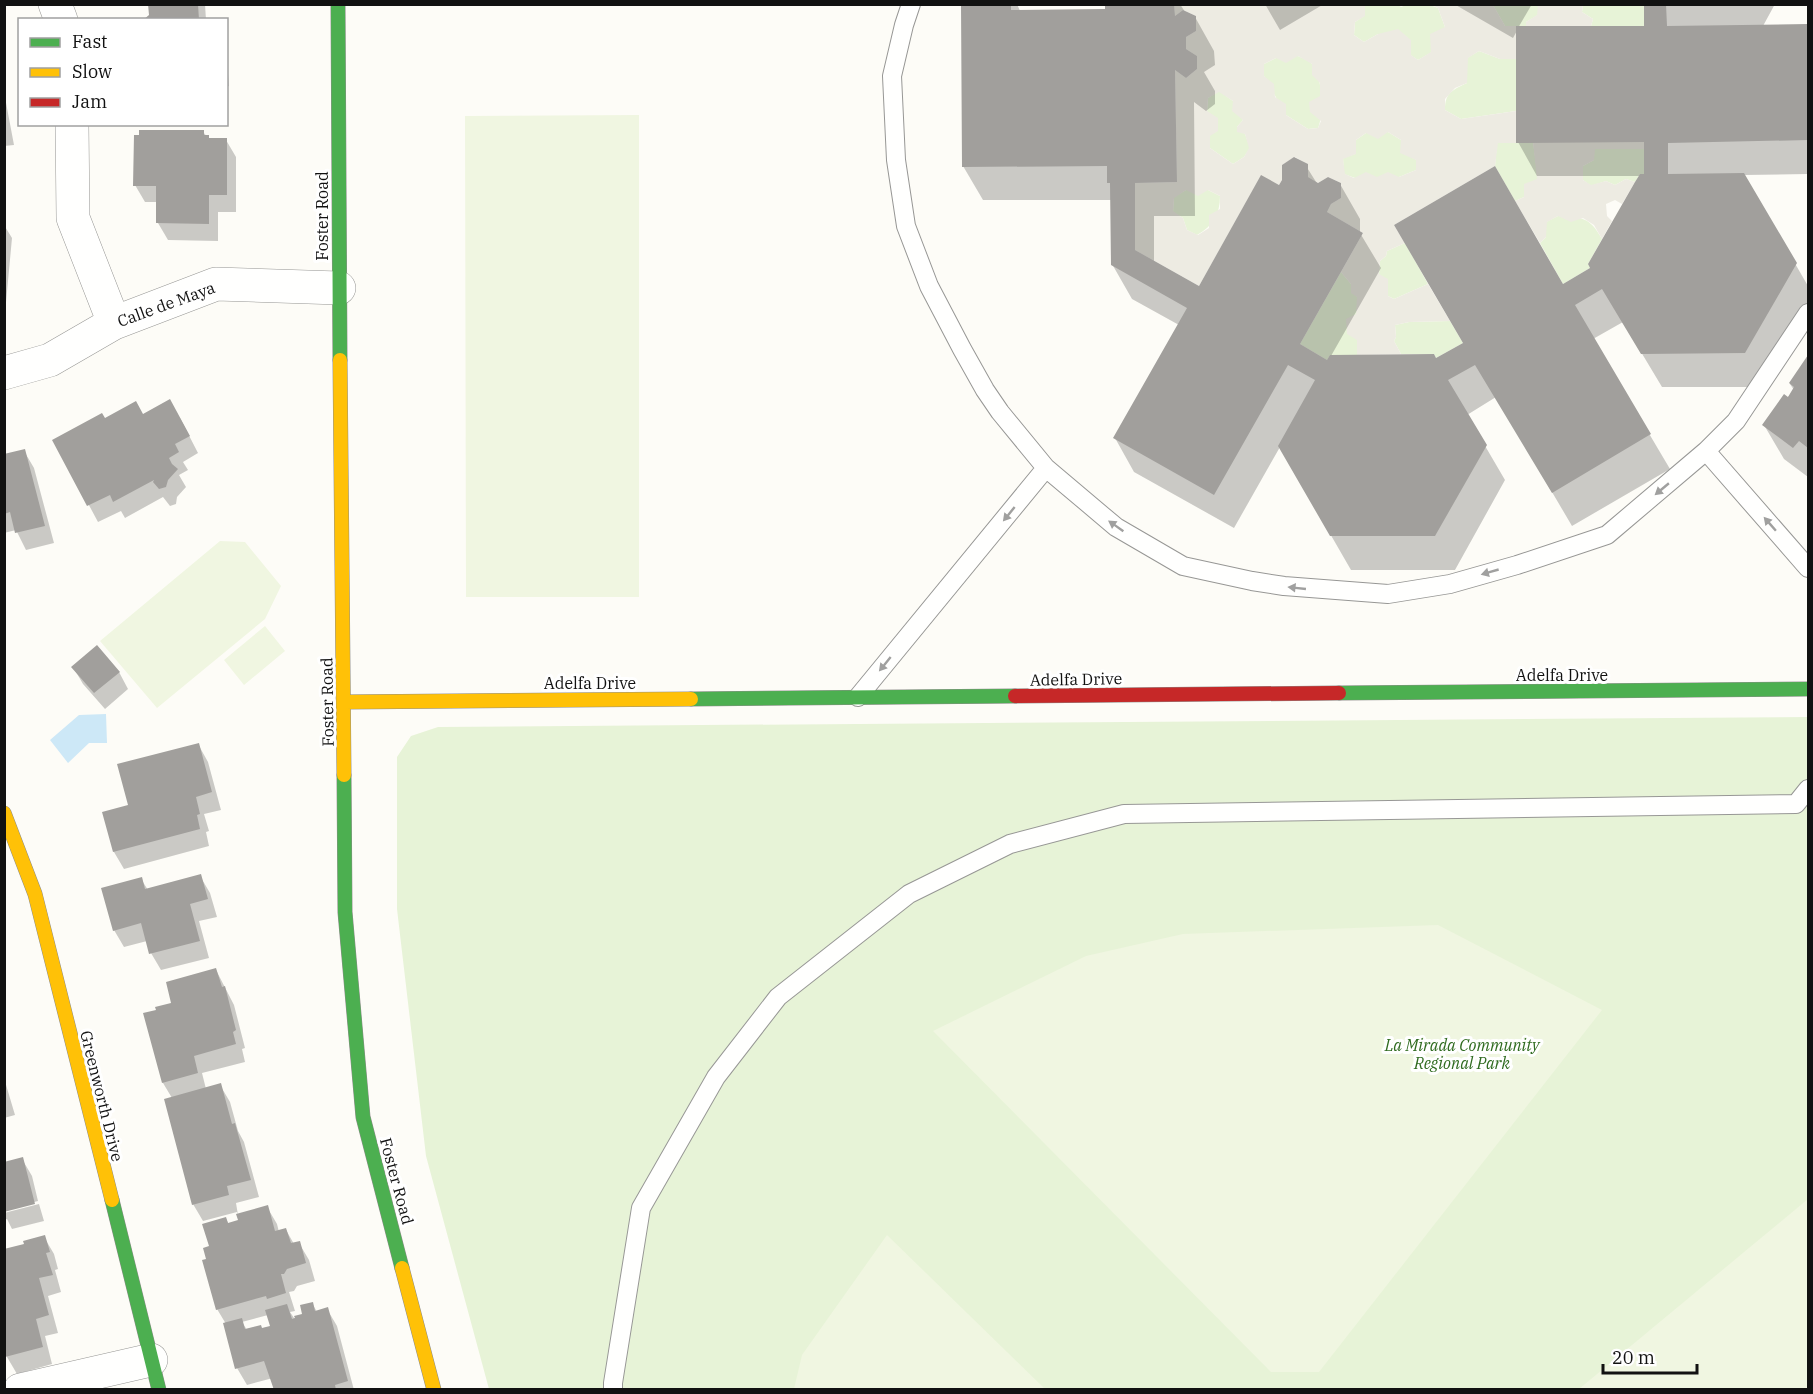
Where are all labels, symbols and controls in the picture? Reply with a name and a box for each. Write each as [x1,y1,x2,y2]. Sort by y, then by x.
legend [18,18,228,126]
text: Fast [72,30,107,53]
text: Slow [72,60,112,83]
text: Jam [72,90,107,113]
street label: Foster Road [312,171,332,261]
street label: Calle de Maya [114,277,218,331]
one-way arrow [1654,482,1670,495]
one-way arrow [1003,506,1016,521]
one-way arrow [1764,517,1777,532]
one-way arrow [1108,520,1124,532]
one-way arrow [1480,568,1499,578]
one-way arrow [1288,583,1307,592]
one-way arrow [879,656,892,672]
street label: Foster Road [316,657,338,747]
street label: Adelfa Drive [1516,665,1608,685]
street label: Adelfa Drive [1030,668,1122,690]
street label: Adelfa Drive [544,673,636,693]
street label: Greenworth Drive [76,1028,128,1164]
park label: La Mirada Community Regional Park [1384,1035,1541,1073]
street label: Foster Road [376,1135,418,1227]
scale bar [1603,1337,1698,1375]
text: 20 m [1612,1346,1655,1369]

